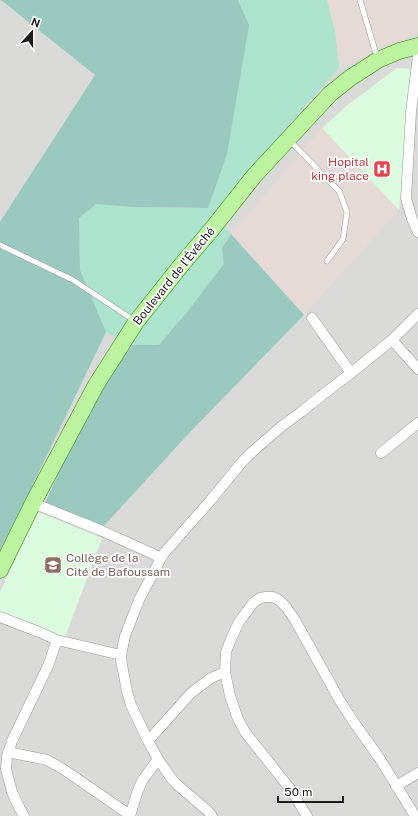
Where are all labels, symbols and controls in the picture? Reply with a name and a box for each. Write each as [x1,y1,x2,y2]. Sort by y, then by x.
north arrow [12,12,52,52]
text: N [29,16,42,30]
place label: Hopital king place [311,155,369,183]
hospital icon: Hopital king place [372,159,392,179]
street label: Boulevard de l'Évêché [130,224,218,328]
place label: Collège de la Cité de Bafoussam [66,551,170,579]
school or university icon: Collège de la Cité de Bafoussam [43,555,63,575]
scale bar [278,778,343,804]
text: 50 m [284,785,312,799]

